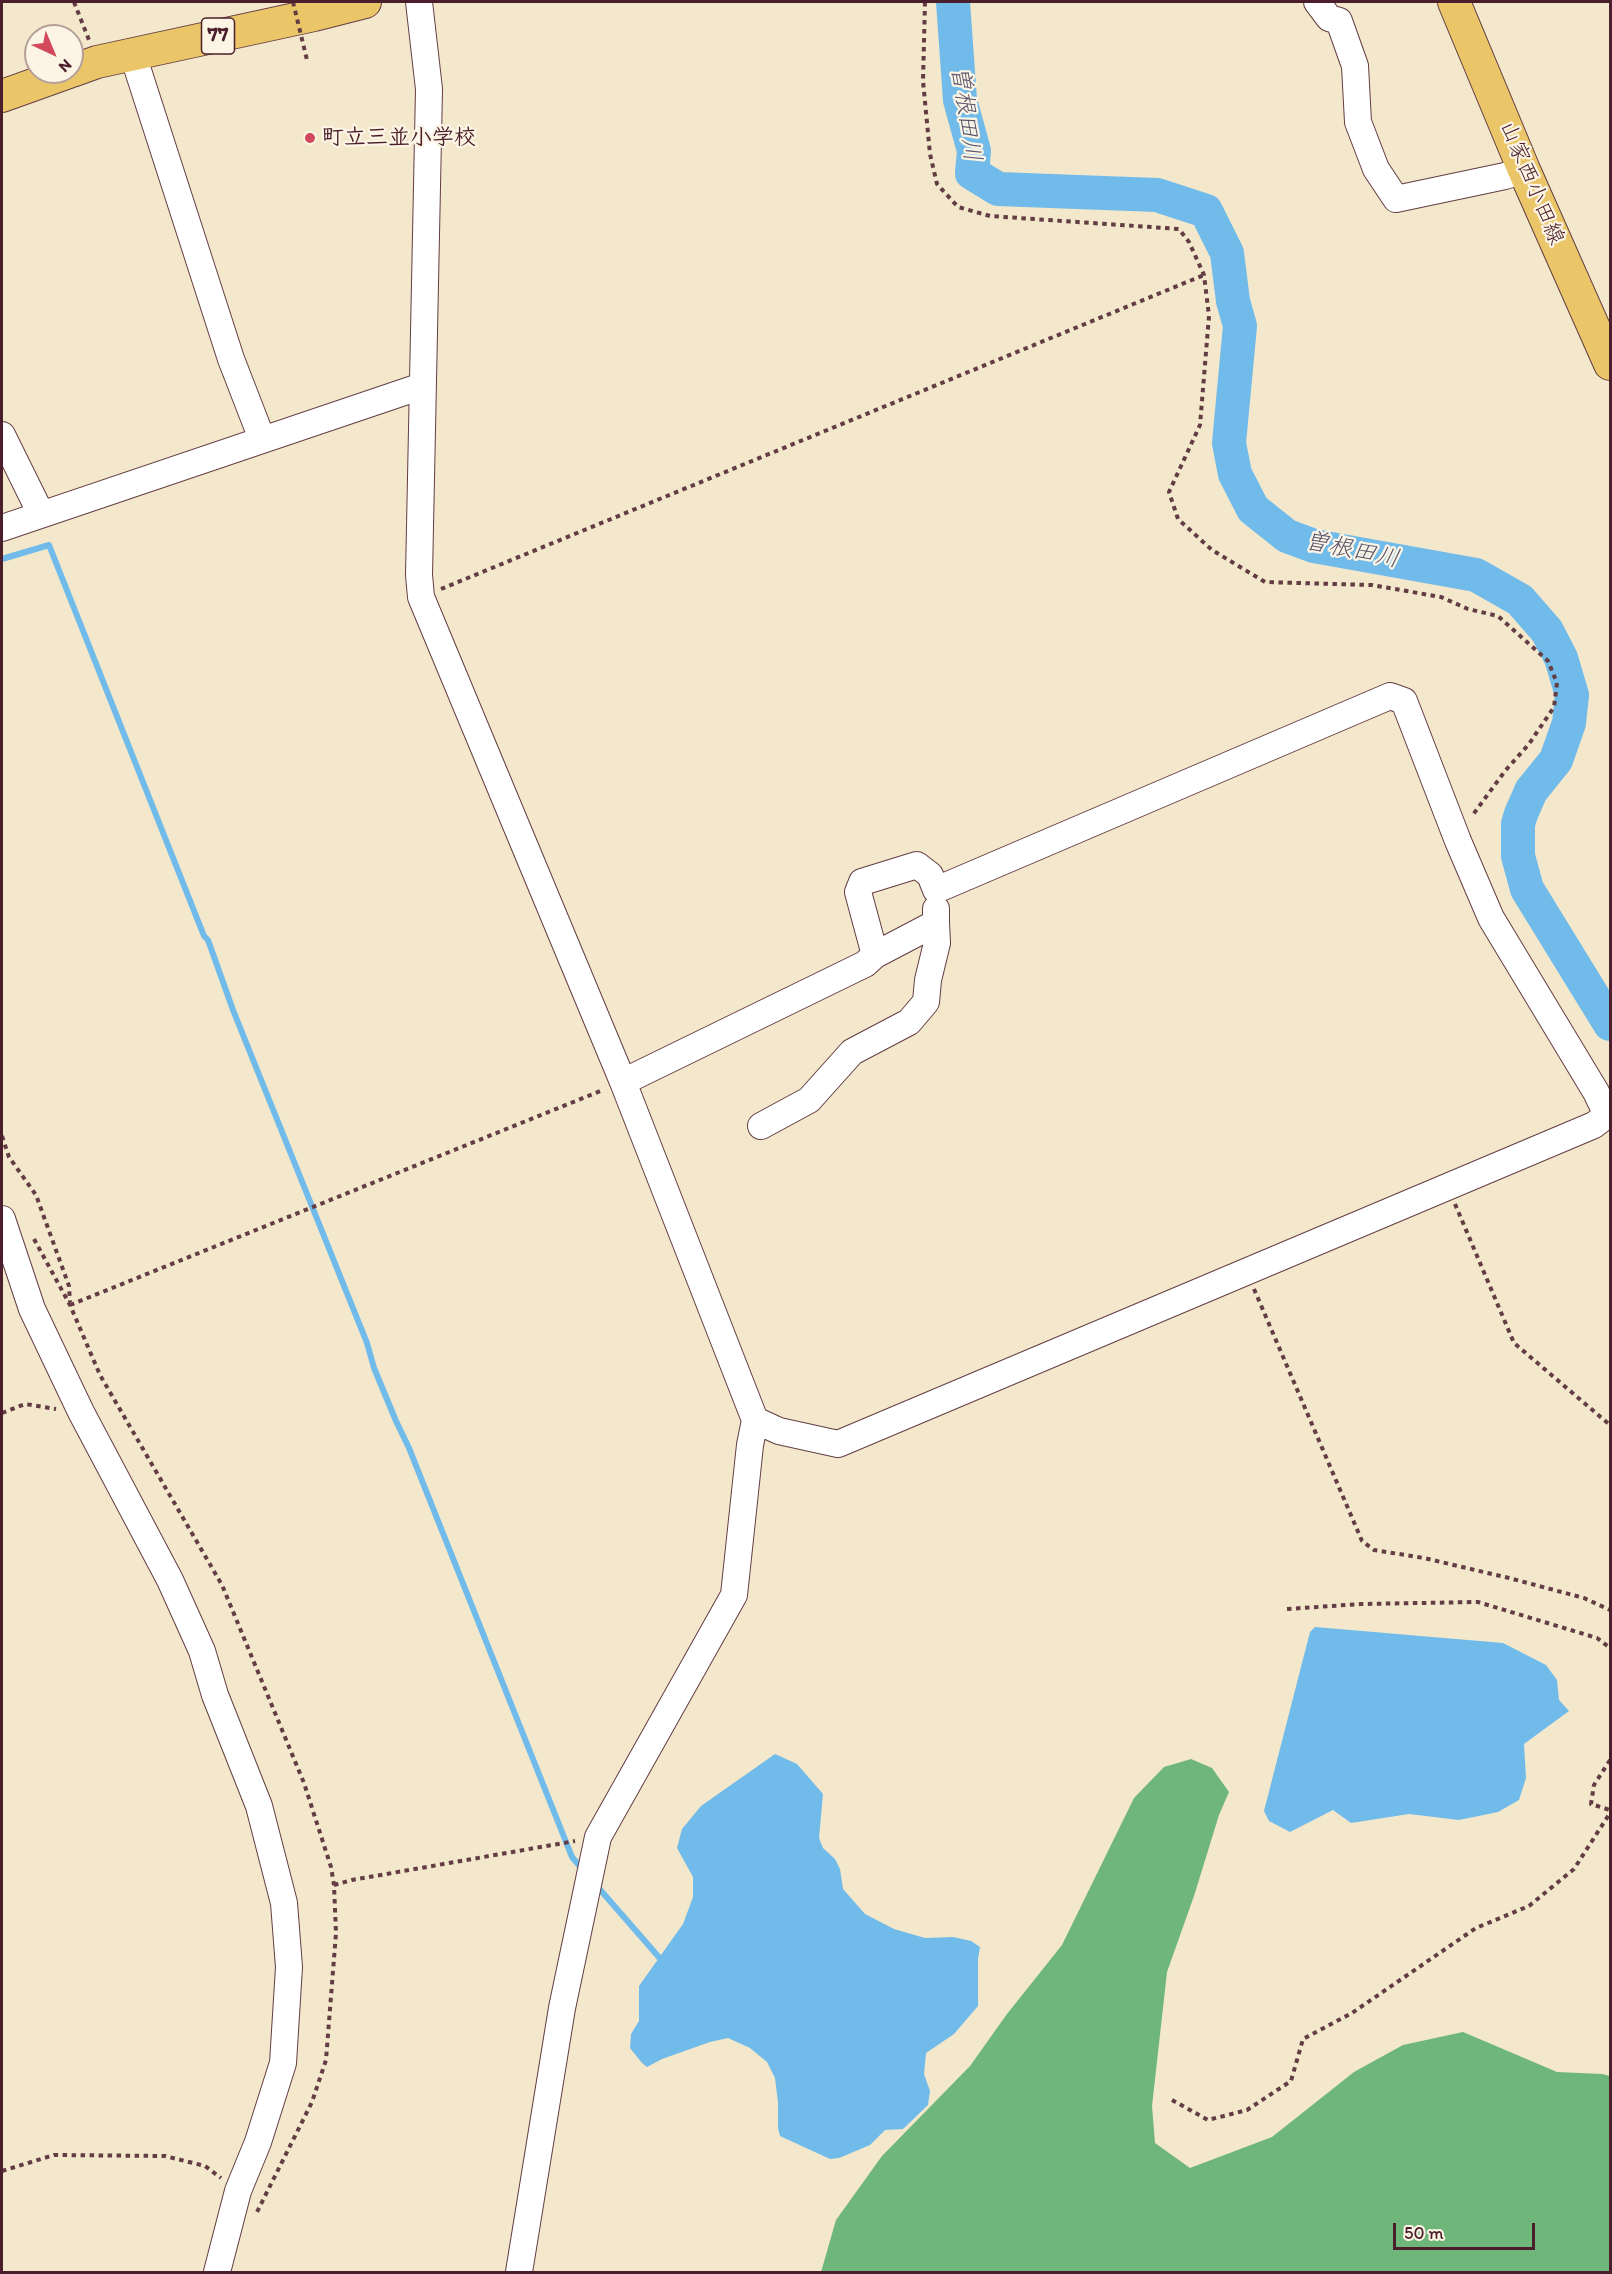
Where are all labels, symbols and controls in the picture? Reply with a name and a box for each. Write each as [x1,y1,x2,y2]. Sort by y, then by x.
road number: 77 [202,18,234,54]
north arrow [24,24,84,84]
text: N [55,55,76,76]
water label: 曽根田川 [944,64,986,164]
street label: 山家西小田線 [1493,117,1569,249]
place label: 町立三並小学校 [322,125,476,151]
marker: 町立三並小学校 [303,131,317,145]
water label: 曽根田川 [1302,527,1402,575]
scale bar [1396,2211,1538,2249]
text: 50 m [1404,2222,1444,2244]

